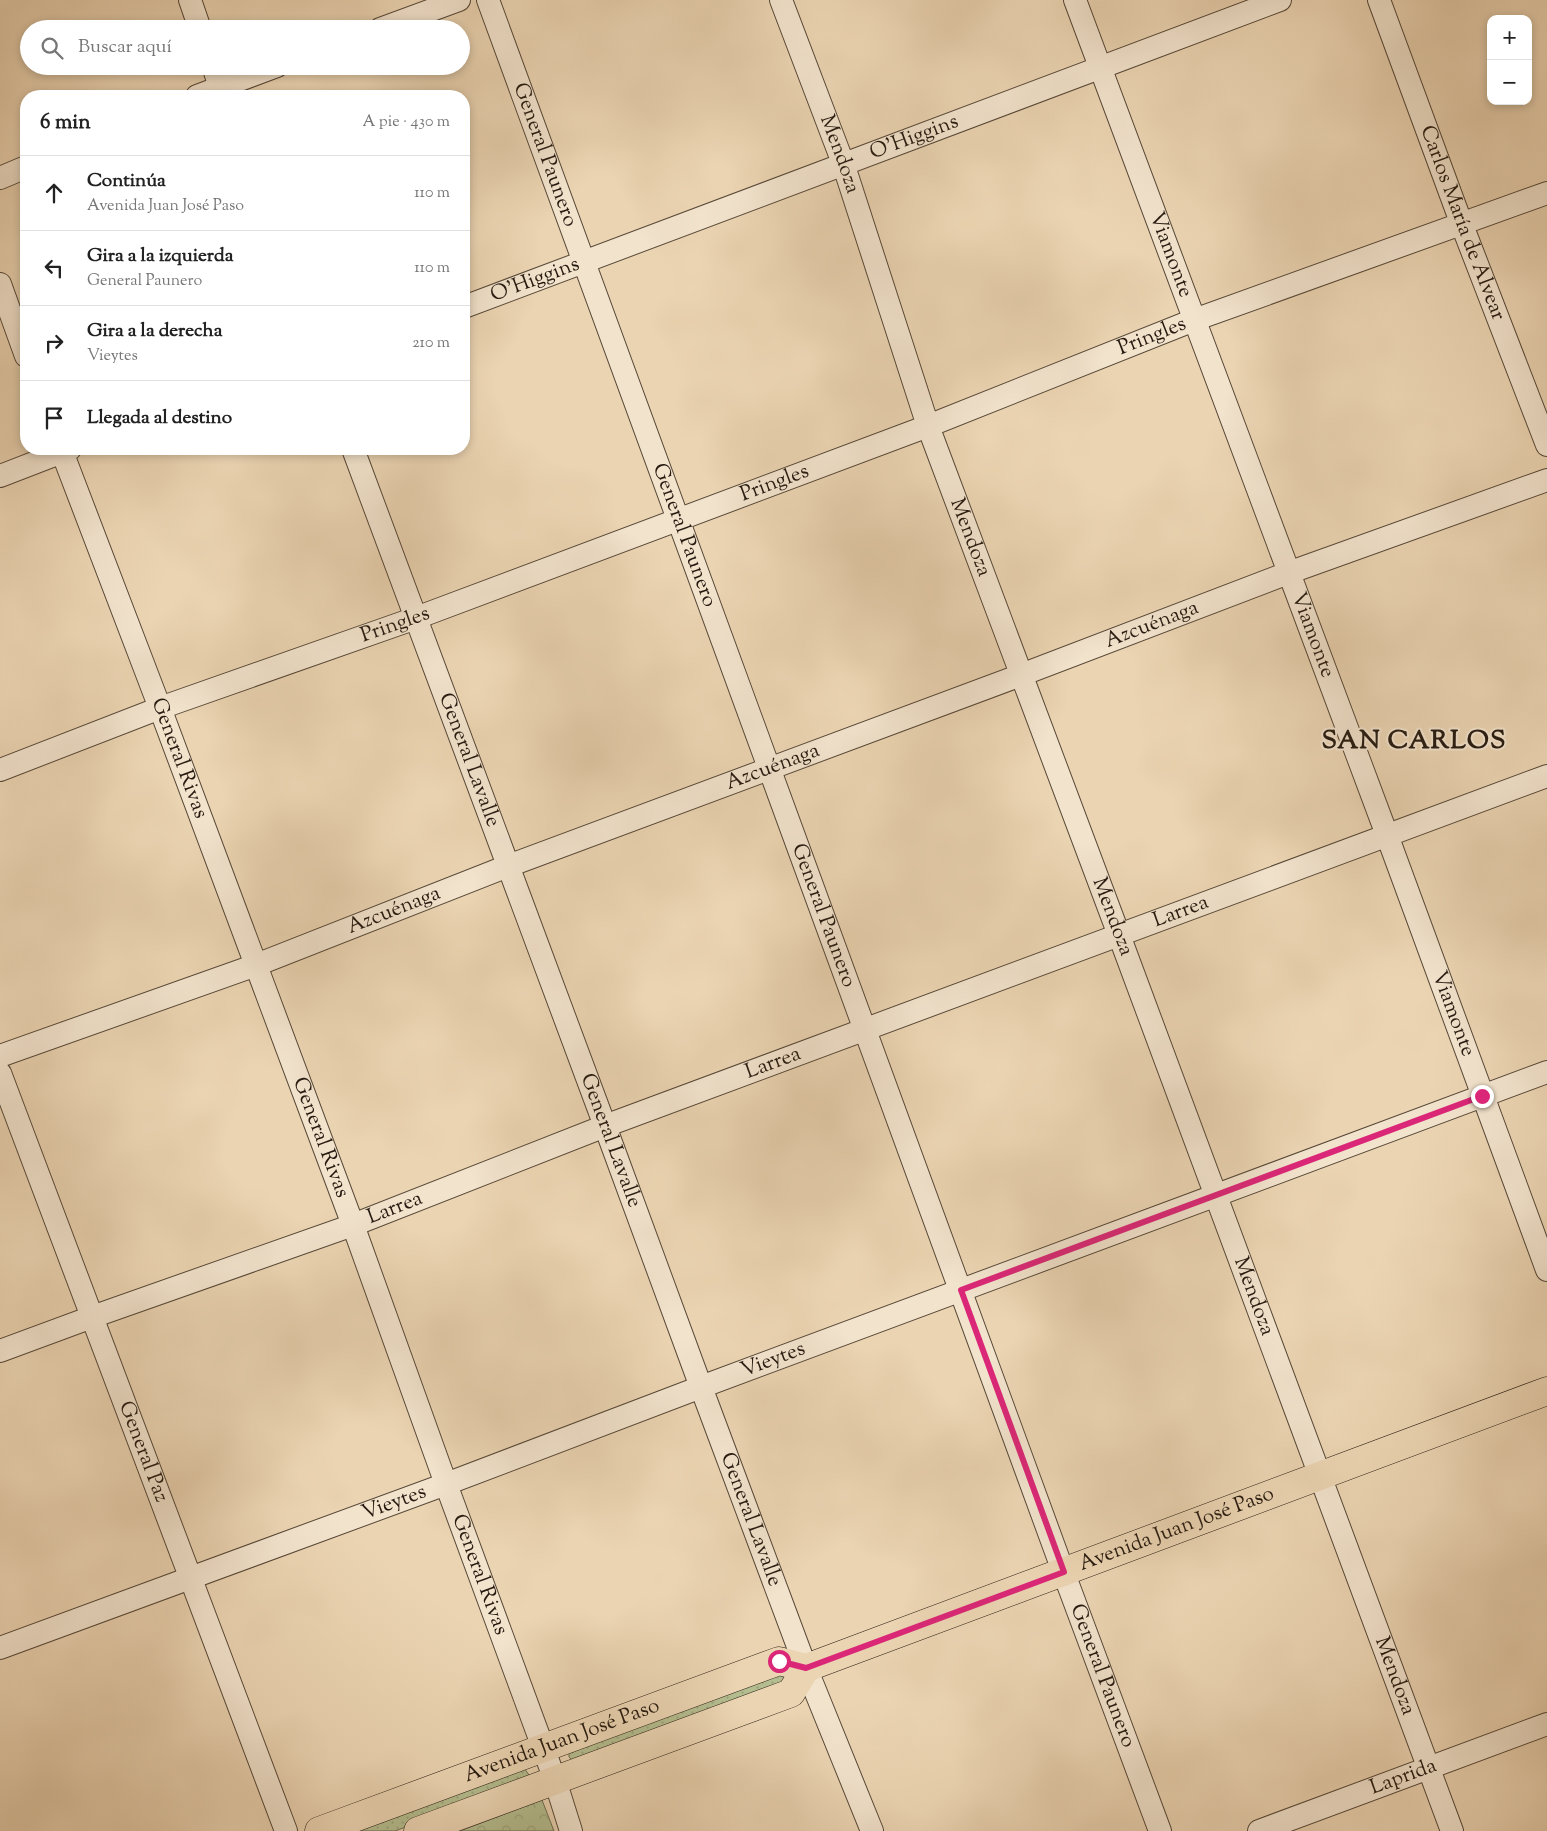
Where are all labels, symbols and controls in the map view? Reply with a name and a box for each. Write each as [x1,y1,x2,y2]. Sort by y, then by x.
map controls [1487,15,1532,105]
button: + [1487,15,1532,60]
search box [20,20,470,75]
icon: search [38,34,66,62]
text: Buscar aquí [78,34,172,61]
button: − [1487,60,1532,105]
street label: General Paunero [505,79,585,231]
street label: O'Higgins [865,107,963,168]
text: 6 min [40,108,91,138]
text: A pie · 430 m [362,111,450,134]
street label: Mendoza [811,111,867,198]
street label: Carlos María de Alvear [1412,121,1513,325]
text: Continúa [87,168,166,195]
icon: ahead [40,179,68,207]
text: 110 m [414,182,450,205]
text: Avenida Juan José Paso [87,195,244,218]
street label: Viamonte [1141,208,1200,302]
text: Gira a la izquierda [87,243,233,270]
street label: O'Higgins [486,250,584,311]
icon: left [40,254,68,282]
text: 110 m [414,257,450,280]
text: General Paunero [87,270,202,293]
street label: Pringles [1113,310,1191,364]
text: Gira a la derecha [87,318,222,345]
icon: right [40,329,68,357]
text: 210 m [412,332,450,355]
text: Vieytes [87,345,138,368]
icon: arrive [40,404,68,432]
text: Llegada al destino [87,405,232,432]
street label: Pringles [736,457,813,510]
street label: General Paunero [644,459,724,611]
street label: Mendoza [941,494,998,581]
street label: Viamonte [1283,588,1342,682]
street label: Azcuénaga [1101,593,1203,657]
street label: Pringles [357,599,434,651]
street label: General Lavalle [430,689,507,831]
street label: General Rivas [143,694,215,823]
district label: SAN CARLOS [1321,723,1507,760]
street label: Azcuénaga [722,736,824,799]
street label: General Paunero [783,839,863,992]
street label: Mendoza [1084,873,1141,961]
street label: Azcuénaga [343,879,445,943]
street label: Larrea [1149,888,1213,936]
street label: Viamonte [1423,967,1482,1061]
street label: Larrea [741,1039,806,1088]
street label: General Lavalle [572,1069,649,1212]
street label: General Rivas [284,1073,357,1202]
route end [1471,1085,1494,1108]
street label: Larrea [363,1184,427,1233]
street label: Mendoza [1225,1253,1282,1340]
street label: Vieytes [737,1334,810,1386]
street label: General Paz [110,1397,176,1507]
street label: General Lavalle [712,1448,789,1591]
street label: Vieytes [358,1477,431,1529]
street label: Avenida Juan José Paso [1075,1479,1279,1580]
street label: General Rivas [443,1510,515,1639]
street label: General Paunero [1062,1600,1143,1752]
street label: Mendoza [1366,1632,1423,1720]
route start [768,1650,791,1673]
street label: Avenida Juan José Paso [460,1691,664,1791]
street label: Laprida [1366,1751,1441,1803]

